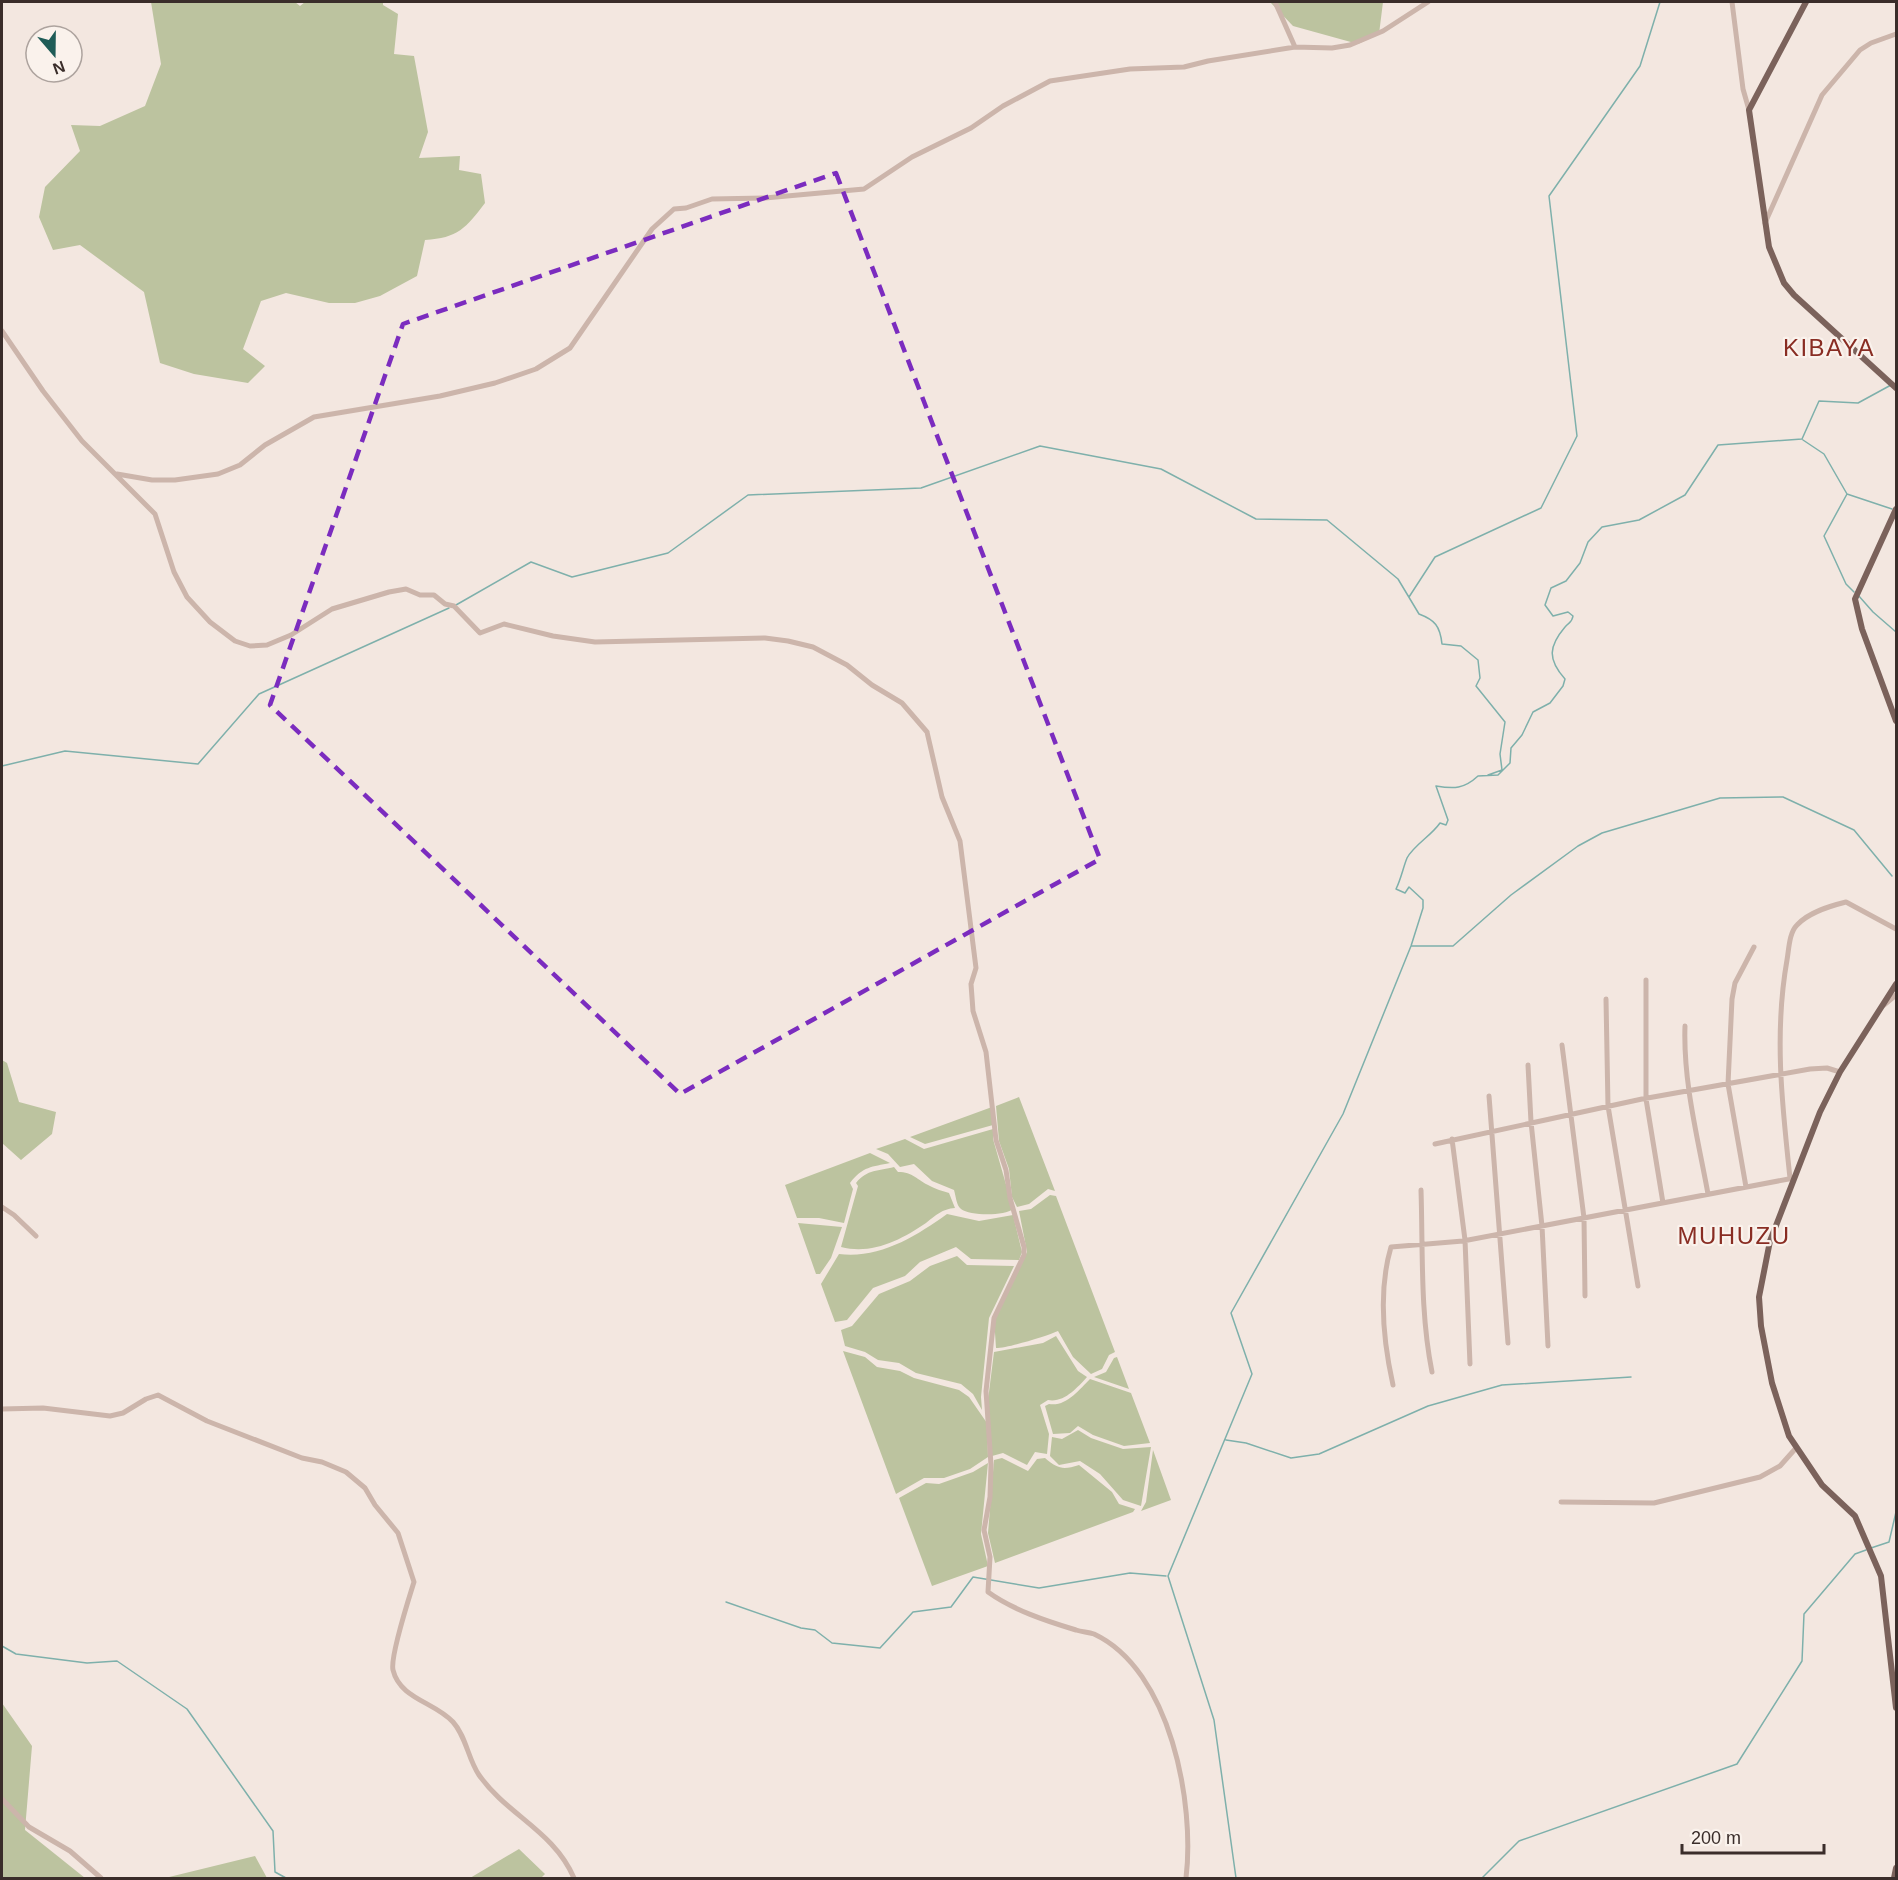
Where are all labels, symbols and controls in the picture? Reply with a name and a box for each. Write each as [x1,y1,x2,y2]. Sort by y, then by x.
north arrow [24,24,84,84]
text: N [51,58,67,78]
district label: KIBAYA [1783,334,1875,361]
district label: MUHUZU [1678,1222,1790,1249]
scale bar [1682,1817,1824,1855]
text: 200 m [1691,1828,1741,1848]

